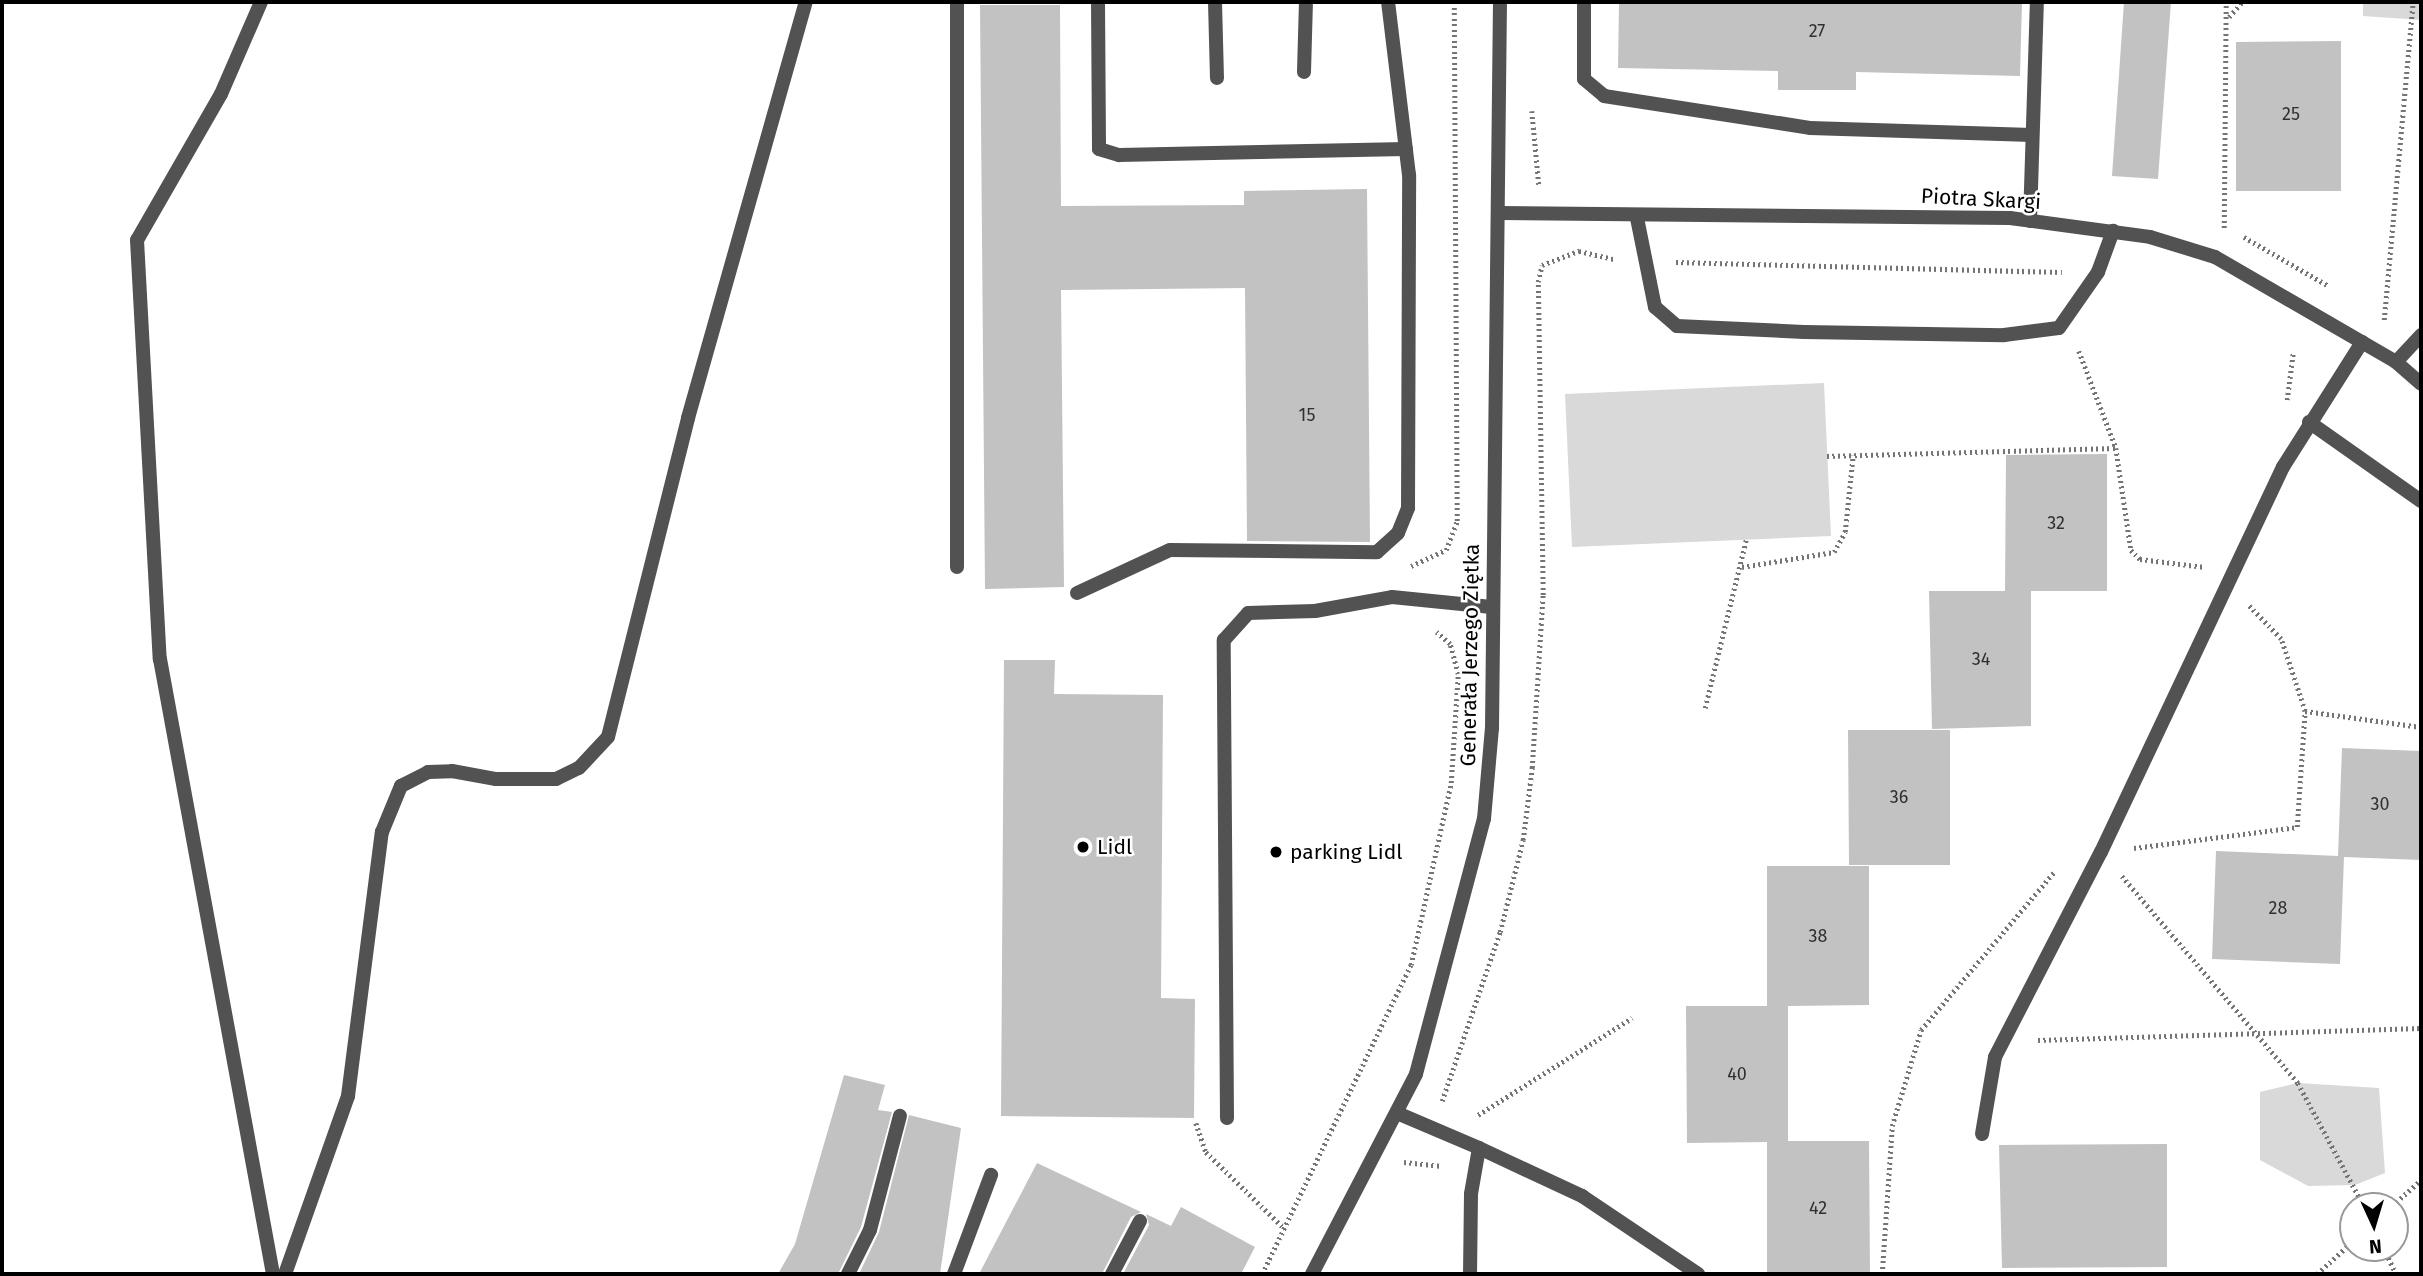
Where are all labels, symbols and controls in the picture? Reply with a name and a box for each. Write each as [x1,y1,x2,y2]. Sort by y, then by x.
house number: 27 [1809,20,1825,42]
house number: 25 [2282,103,2300,125]
street label: Piotra Skargi [1920,183,2042,215]
house number: 15 [1299,404,1315,426]
house number: 32 [2047,512,2065,534]
street label: Generała Jerzego Ziętka [1455,543,1485,767]
house number: 34 [1972,648,1990,670]
house number: 36 [1890,786,1908,808]
house number: 30 [2370,793,2390,815]
place label: Lidl [1097,834,1132,860]
marker: Lidl [1075,839,1091,855]
place label: parking Lidl [1290,839,1402,865]
marker: parking Lidl [1268,844,1284,860]
house number: 28 [2269,897,2287,919]
house number: 38 [1809,925,1827,947]
house number: 40 [1727,1063,1747,1085]
north arrow [2339,1192,2409,1262]
house number: 42 [1809,1197,1827,1219]
text: N [2368,1235,2382,1258]

